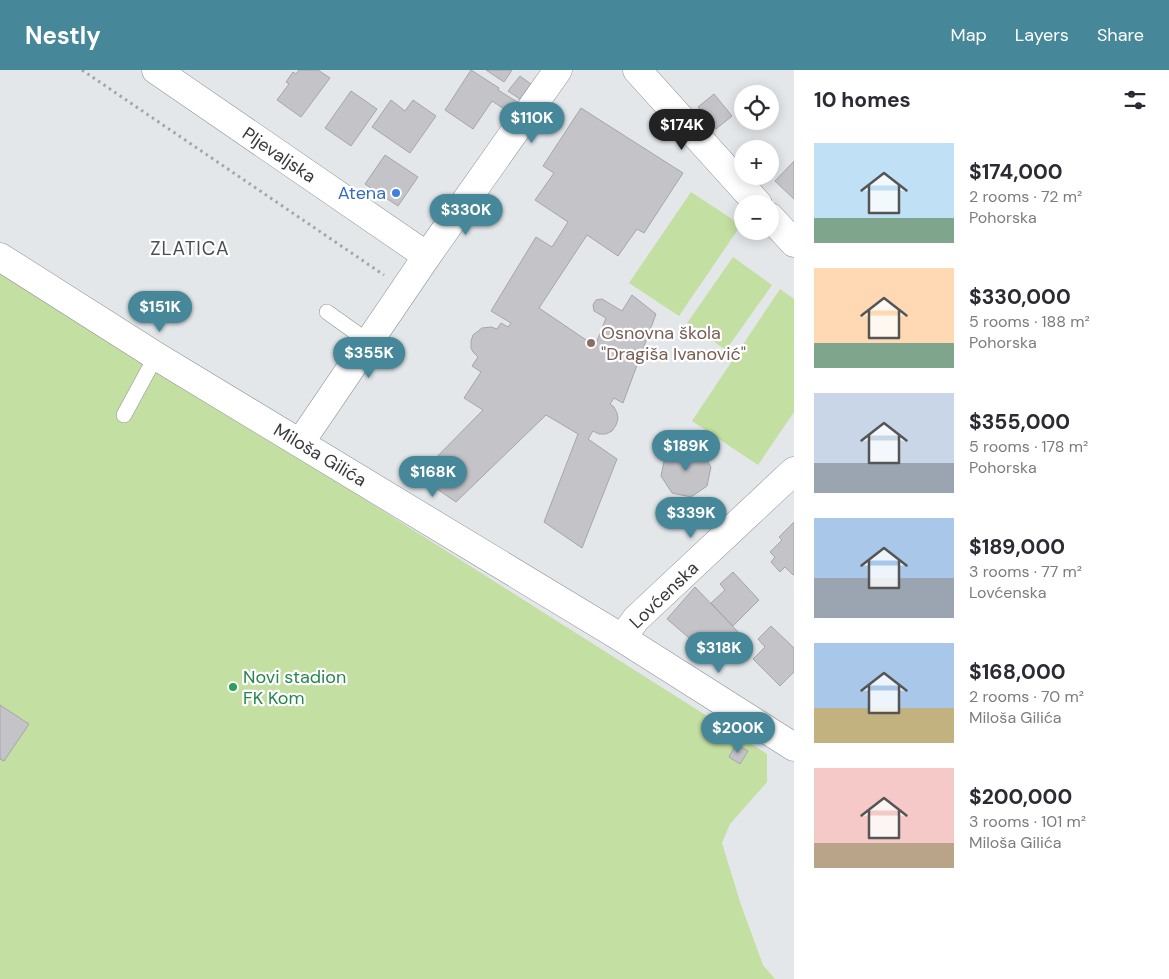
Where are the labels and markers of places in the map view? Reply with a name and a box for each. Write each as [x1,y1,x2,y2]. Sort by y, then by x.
pin: $110K [497,102,567,144]
pin: $174K [647,108,717,151]
place label: Atena [338,181,386,205]
marker: Atena [390,187,402,199]
pin: $330K [431,194,501,236]
pin: $151K [125,290,195,333]
place label: Osnovna škola "Dragiša Ivanović" [601,321,746,366]
pin: $355K [334,336,404,379]
marker: Osnovna škola "Dragiša Ivanović" [585,337,597,349]
pin: $189K [651,430,721,472]
pin: $168K [398,456,468,498]
pin: $339K [656,496,726,539]
pin: $318K [684,632,754,674]
place label: Novi stadion FK Kom [243,665,346,710]
marker: Novi stadion FK Kom [227,681,239,693]
pin: $200K [703,712,773,754]

